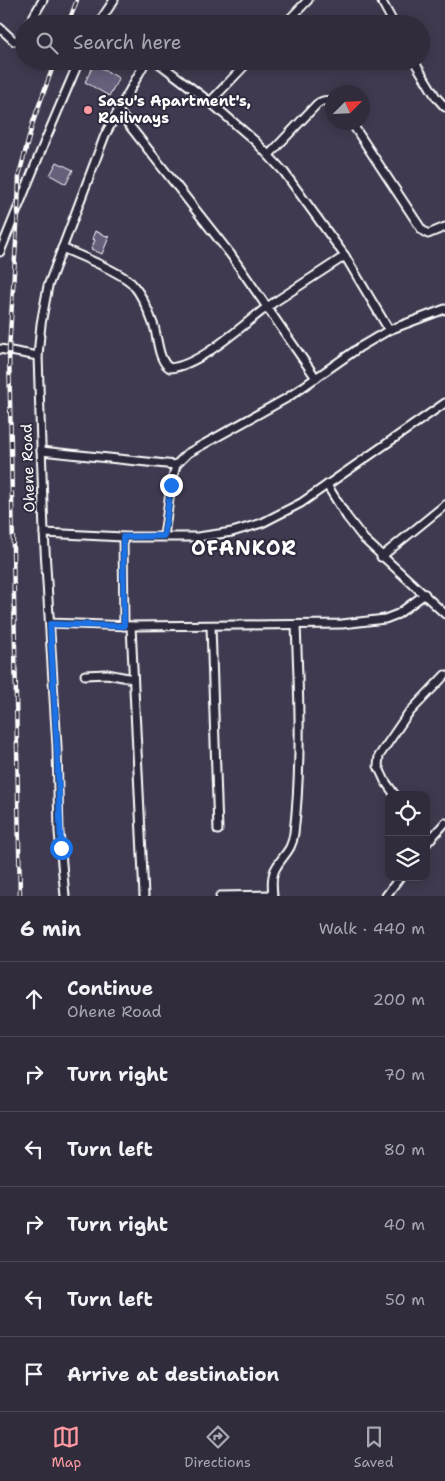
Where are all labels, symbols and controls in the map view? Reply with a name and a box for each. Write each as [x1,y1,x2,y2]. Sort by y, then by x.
search box [15,15,430,70]
icon: search [33,29,61,57]
text: Search here [73,30,182,55]
north arrow [325,85,370,130]
place label: Sasu's Apartment's, Railways [98,91,251,128]
marker: Sasu's Apartment's, Railways [82,104,94,116]
street label: Ohene Road [16,423,40,513]
route end [160,474,183,497]
district label: OFANKOR [191,535,297,561]
map controls [385,791,430,881]
button: locate [385,791,430,836]
button: layers [385,836,430,881]
route start [50,837,73,860]
text: 6 min [20,915,81,943]
text: Walk · 440 m [319,918,425,939]
text: Continue [67,976,153,1001]
icon: ahead [20,985,48,1013]
text: 200 m [373,989,425,1010]
text: Ohene Road [67,1001,162,1022]
icon: right [20,1060,48,1088]
text: Turn right [67,1062,168,1087]
text: 70 m [384,1064,425,1085]
icon: left [20,1135,48,1163]
text: Turn left [67,1137,153,1162]
text: 80 m [384,1139,425,1160]
icon: right [20,1210,48,1238]
text: Turn right [67,1212,168,1237]
text: 40 m [383,1214,425,1235]
icon: left [20,1285,48,1313]
text: Turn left [67,1287,153,1312]
text: 50 m [385,1289,425,1310]
icon: arrive [20,1360,48,1388]
text: Arrive at destination [67,1362,279,1387]
tab: Map [51,1423,81,1471]
tab: Directions [184,1423,251,1471]
tab: Saved [354,1423,394,1471]

